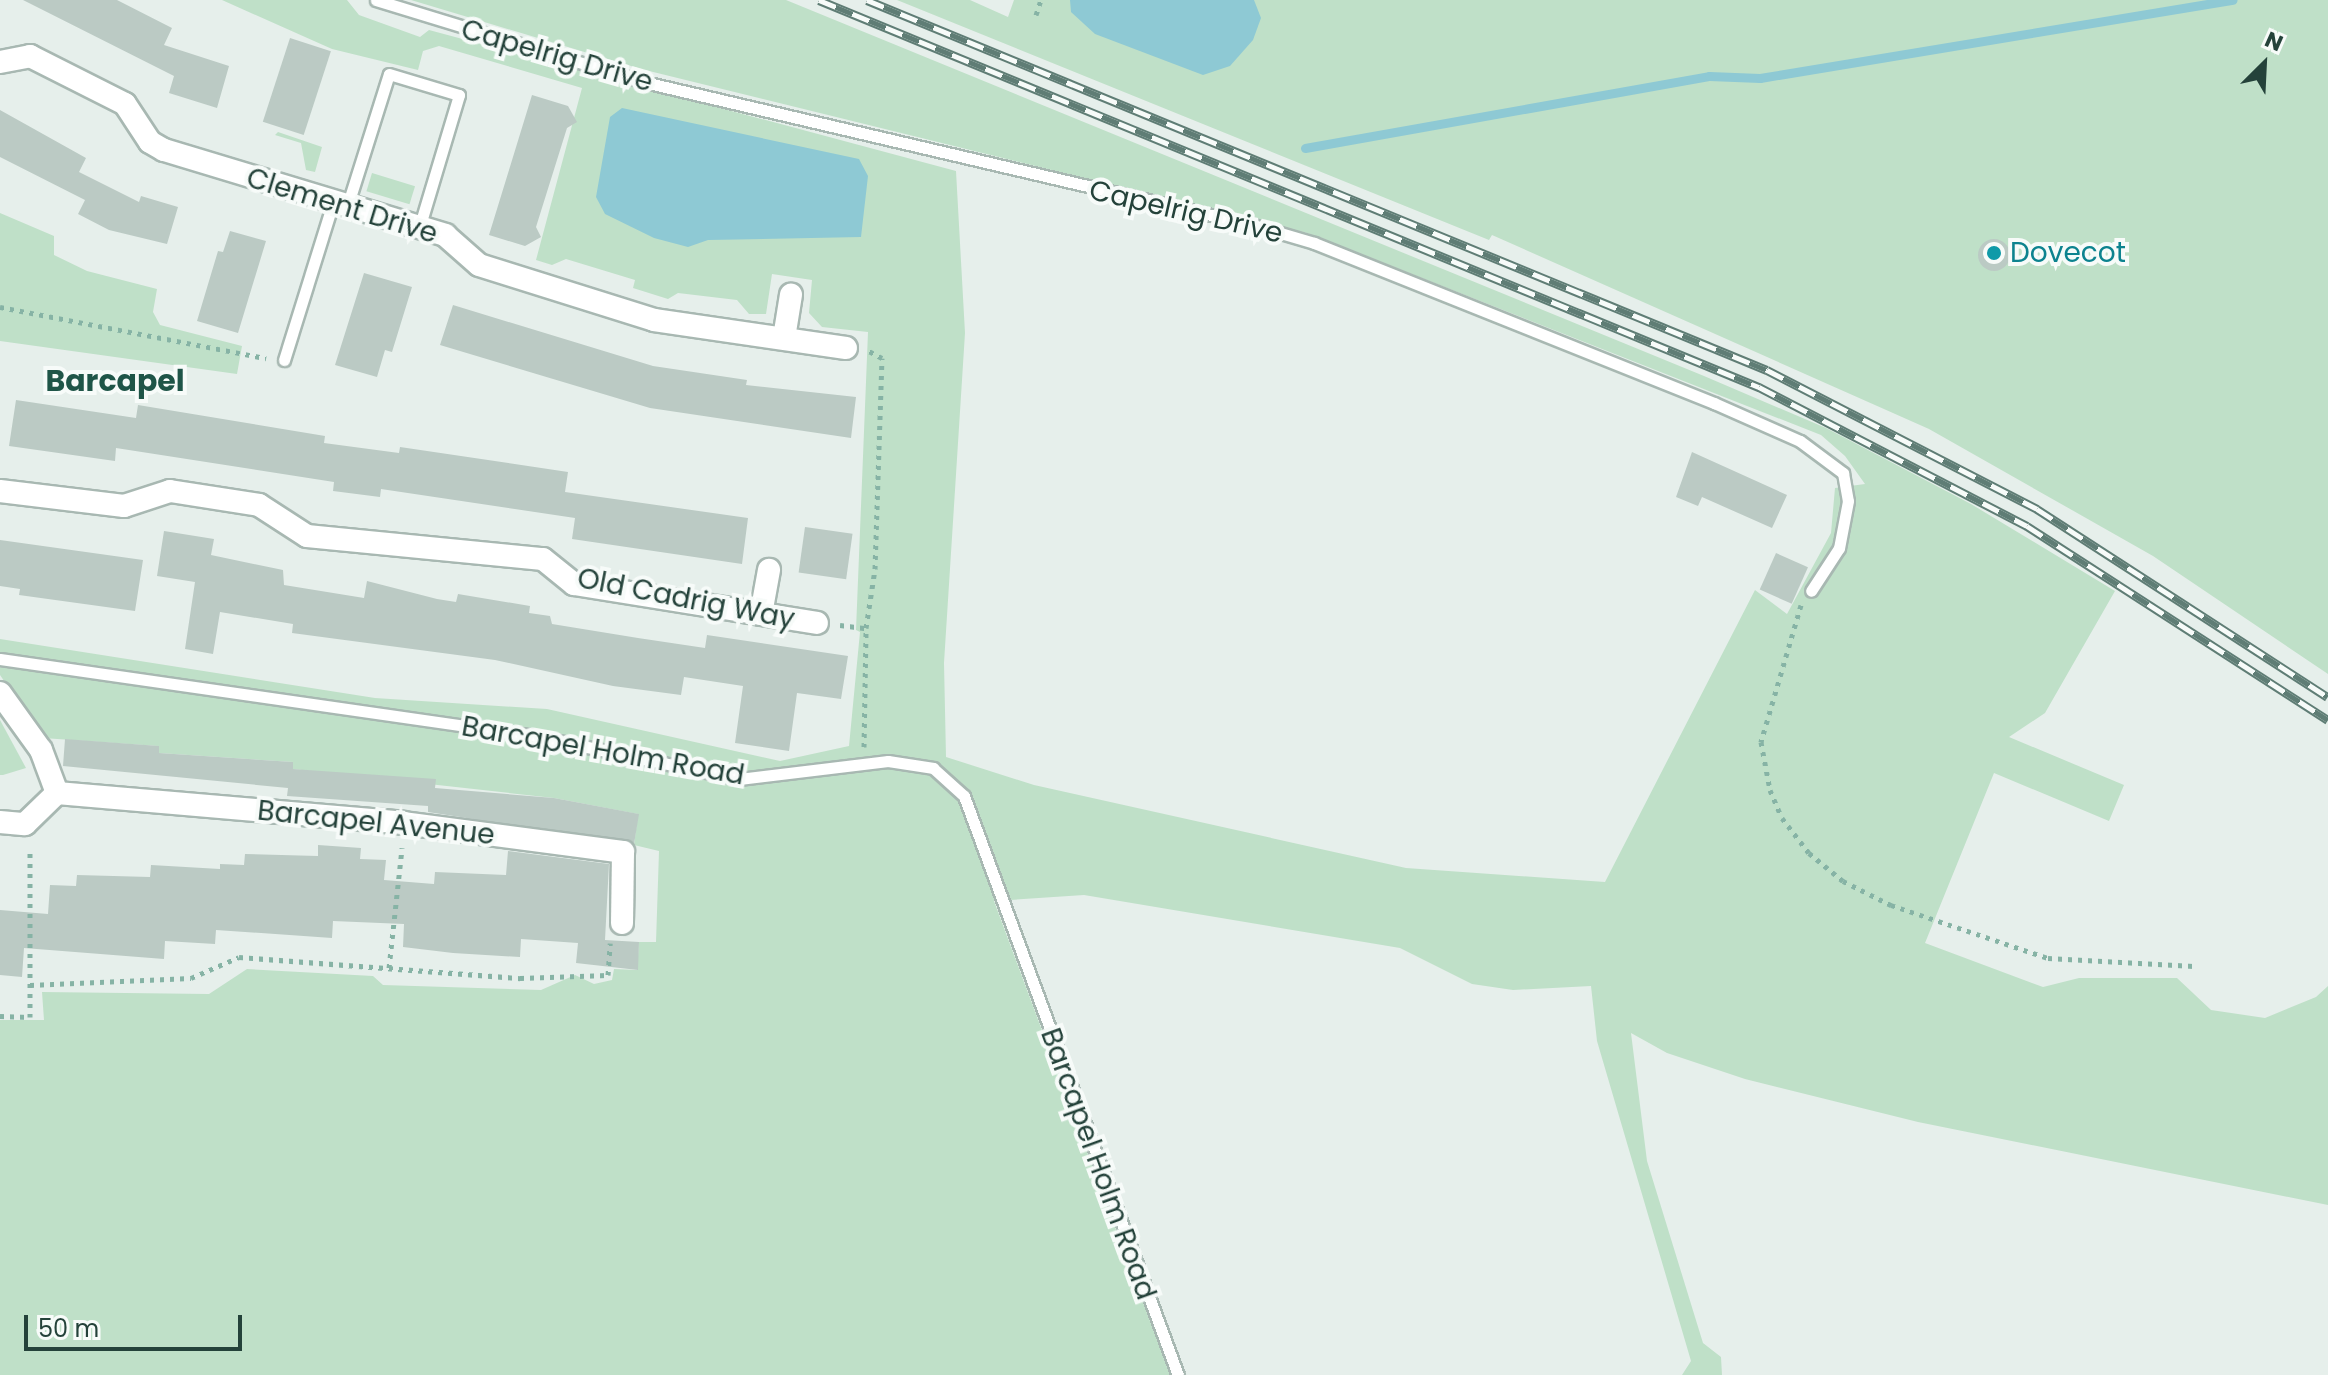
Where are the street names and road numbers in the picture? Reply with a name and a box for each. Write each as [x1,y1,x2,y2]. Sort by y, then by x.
street label: Capelrig Drive [457,13,657,99]
street label: Clement Drive [242,161,442,251]
street label: Capelrig Drive [1086,173,1286,251]
street label: Old Cadrig Way [575,561,797,637]
street label: Barcapel Holm Road [459,710,747,792]
street label: Barcapel Avenue [256,794,496,852]
street label: Barcapel Holm Road [1033,1024,1163,1304]

